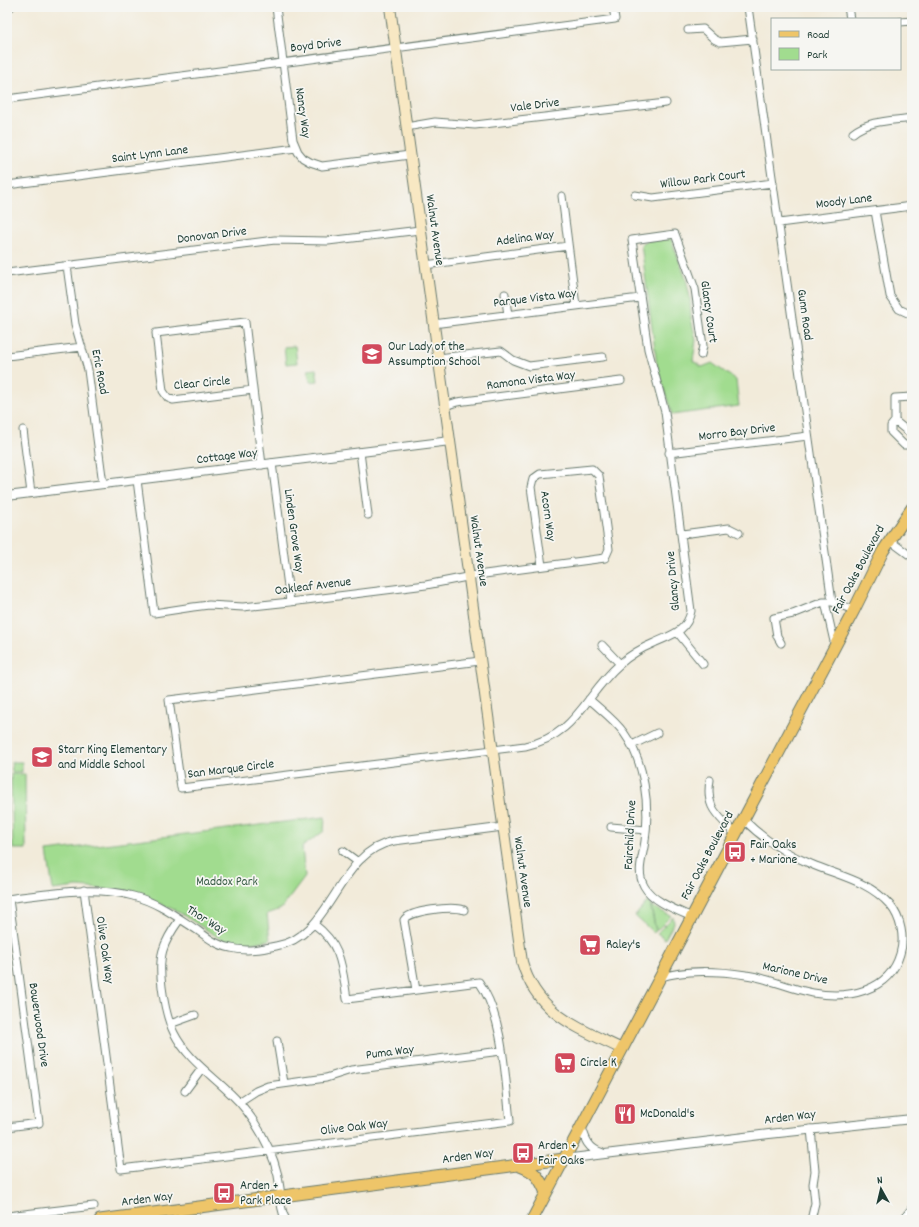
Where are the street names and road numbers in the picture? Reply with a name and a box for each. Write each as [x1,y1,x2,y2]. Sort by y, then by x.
street label: Boyd Drive [289,33,343,59]
street label: Nancy Way [289,87,315,140]
street label: Vale Drive [509,94,561,118]
street label: Saint Lynn Lane [111,141,189,169]
street label: Willow Park Court [659,165,747,195]
street label: Moody Lane [815,189,874,215]
street label: Walnut Avenue [420,193,448,267]
street label: Donovan Drive [176,222,248,250]
street label: Adelina Way [495,226,556,252]
street label: Glancy Court [694,280,722,345]
street label: Parque Vista Way [492,284,578,314]
street label: Gunn Road [791,288,817,342]
street label: Eric Road [85,348,113,396]
street label: Ramona Vista Way [486,366,577,396]
street label: Clear Circle [173,372,231,396]
street label: Morro Bay Drive [697,419,777,447]
street label: Cottage Way [196,444,259,470]
street label: Linden Grove Way [278,488,308,575]
street label: Acorn Way [534,490,560,543]
street label: Walnut Avenue [464,514,492,588]
street label: Fair Oaks Boulevard [828,522,890,618]
street label: Glancy Drive [662,550,686,612]
street label: Oakleaf Avenue [274,573,353,601]
street label: San Marque Circle [187,755,276,785]
street label: Fairchild Drive [620,799,642,870]
street label: Fair Oaks Boulevard [677,808,739,904]
street label: Walnut Avenue [508,835,536,909]
street label: Thor Way [182,901,230,941]
street label: Olive Oak Way [90,915,118,986]
street label: Marione Drive [760,957,830,991]
street label: Bowerwood Drive [23,982,53,1069]
street label: Puma Way [365,1041,416,1065]
street label: Arden Way [763,1105,817,1131]
street label: Olive Oak Way [319,1114,390,1142]
street label: Arden Way [441,1144,496,1170]
street label: Arden Way [120,1187,174,1213]

